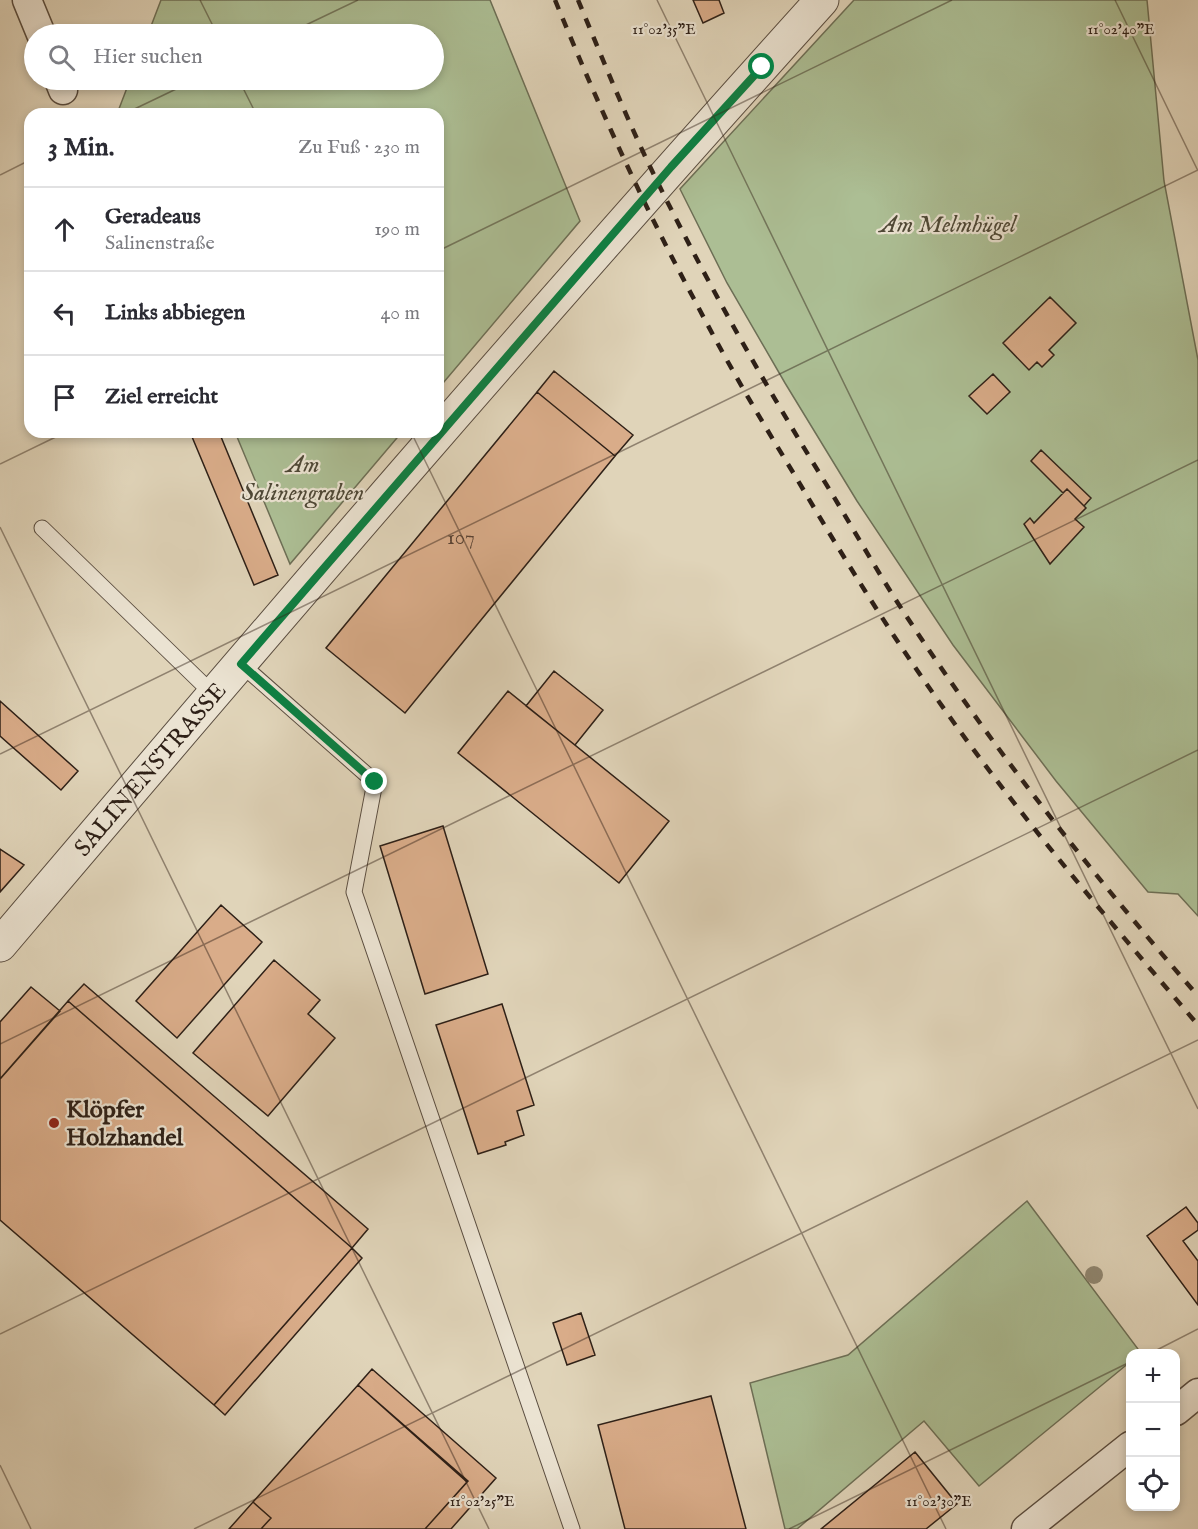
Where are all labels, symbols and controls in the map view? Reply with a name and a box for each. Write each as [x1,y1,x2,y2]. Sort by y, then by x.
text: 11°02'35"E [632,20,696,39]
text: 11°02'40"E [1087,20,1155,39]
search box [24,24,444,90]
icon: search [45,41,78,74]
text: Hier suchen [93,43,203,71]
route start [748,53,774,79]
text: 3 Min. [48,131,114,164]
text: Zu Fuß · 230 m [298,135,420,160]
text: Geradeaus [105,203,201,231]
park label: Am Melmhügel [877,210,1018,241]
icon: ahead [48,213,81,246]
text: 190 m [374,217,420,242]
text: Salinenstraße [105,231,215,256]
icon: left [48,297,81,330]
text: Links abbiegen [105,299,245,327]
text: 40 m [381,301,420,326]
icon: arrive [48,381,81,414]
text: Ziel erreicht [105,383,218,411]
park label: Am Salinengraben [242,450,364,509]
house number: 107 [447,525,475,552]
street label: SALINENSTRASSE [68,677,234,864]
route end [361,768,387,794]
place label: Klöpfer Holzhandel [66,1095,183,1154]
marker: Klöpfer Holzhandel [47,1116,61,1130]
map controls [1126,1349,1180,1511]
button: + [1126,1349,1180,1403]
button: − [1126,1403,1180,1457]
button: locate [1126,1457,1180,1511]
text: 11°02'25"E [450,1492,514,1511]
text: 11°02'30"E [906,1492,972,1511]

